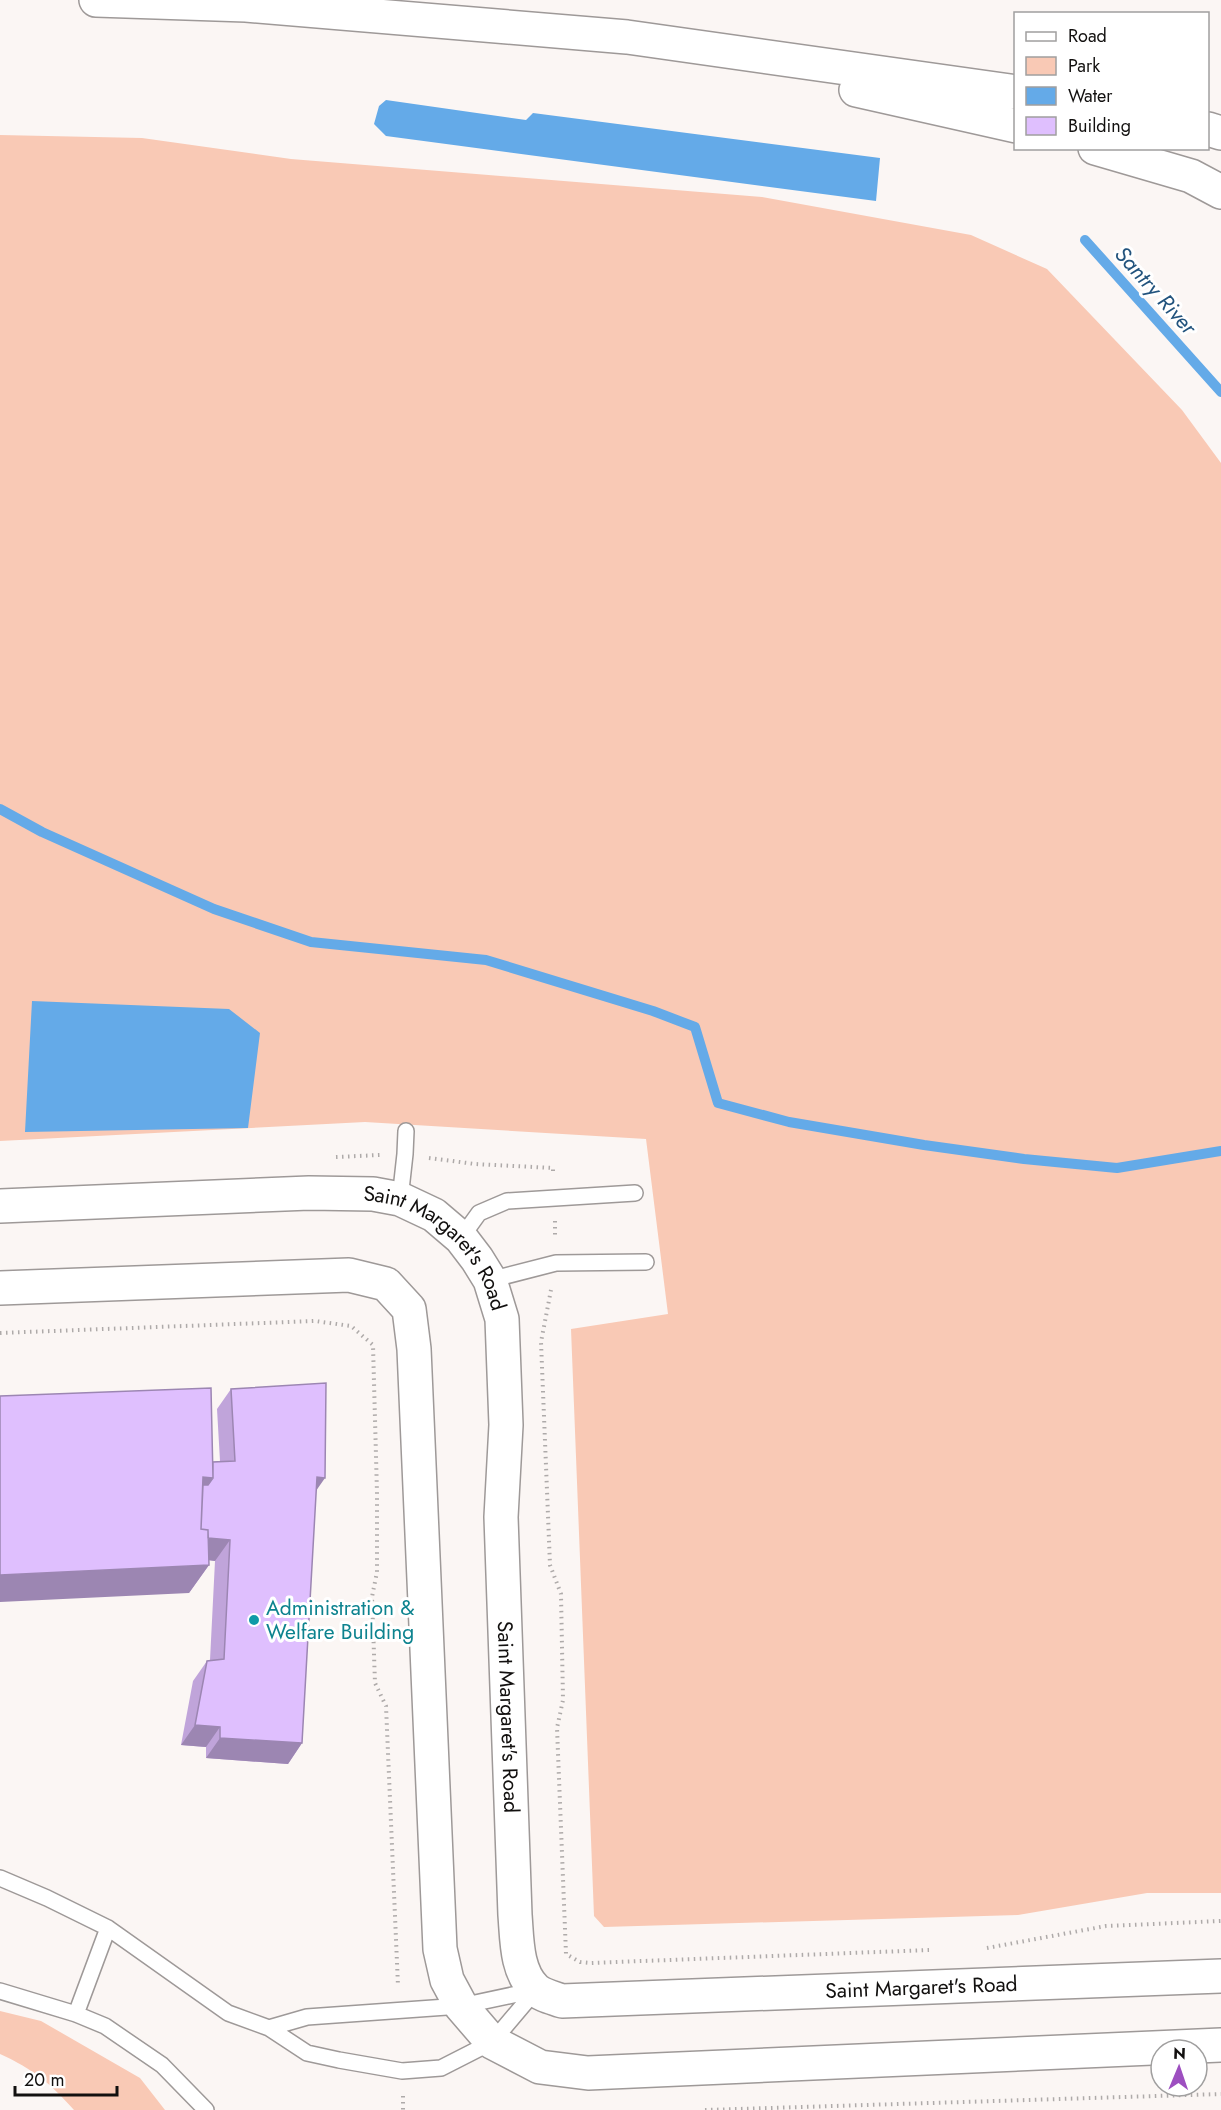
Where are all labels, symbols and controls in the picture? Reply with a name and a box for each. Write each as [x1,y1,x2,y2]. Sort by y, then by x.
legend [1014,12,1209,150]
text: Road [1068,23,1107,49]
text: Park [1068,53,1100,79]
text: Water [1068,83,1113,109]
text: Building [1068,113,1131,139]
water label: Santry River [1108,239,1206,342]
street label: Saint Margaret's Road [363,1179,514,1314]
place label: Administration & Welfare Building [266,1593,414,1647]
marker: Administration & Welfare Building [247,1613,261,1627]
street label: Saint Margaret's Road [490,1620,526,1814]
street label: Saint Margaret's Road [825,1969,1018,2006]
north arrow [1149,2038,1209,2098]
text: N [1173,2042,1186,2065]
scale bar [15,2059,117,2097]
text: 20 m [24,2067,64,2093]

